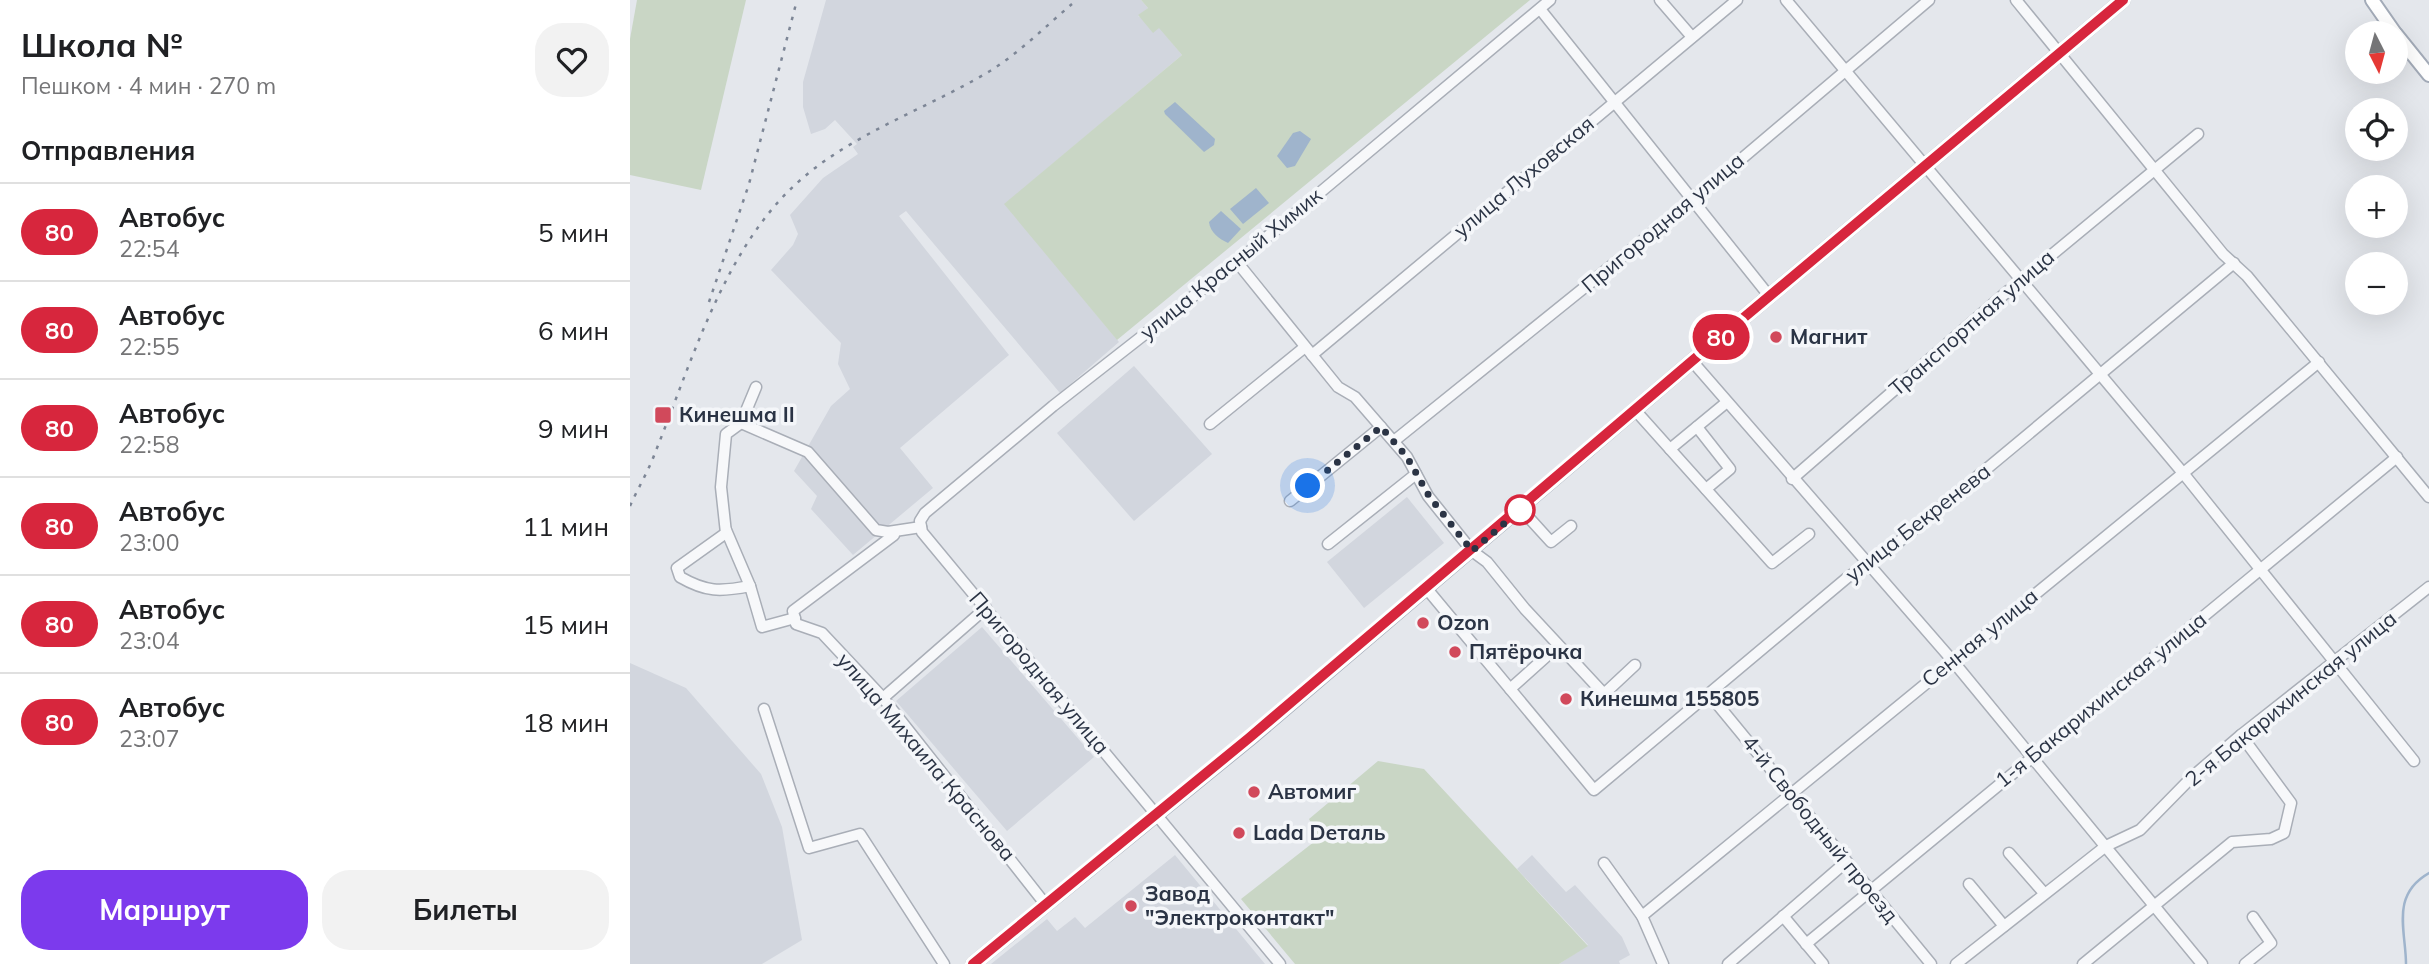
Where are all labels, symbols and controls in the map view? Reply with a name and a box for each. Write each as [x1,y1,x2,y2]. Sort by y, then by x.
north arrow [2345,21,2408,84]
map controls [2345,21,2408,315]
button: heart [535,23,609,97]
text: Школа № [21,24,183,65]
text: Пешком · 4 мин · 270 m [21,71,276,100]
button: locate [2345,98,2408,161]
street label: улица Луховская [1448,110,1599,243]
text: Отправления [21,134,195,167]
street label: Пригородная улица [1576,147,1749,298]
button: + [2345,175,2408,238]
street label: улица Красный Химик [1134,181,1327,345]
text: Автобус [119,201,225,234]
text: 5 мин [538,216,609,249]
text: 80 [45,217,74,247]
text: 22:54 [119,234,179,263]
street label: Транспортная улица [1883,243,2059,401]
button: − [2345,252,2408,315]
text: Автобус [119,299,225,332]
text: 6 мин [538,314,609,347]
line badge: 80 [1690,314,1752,360]
text: 80 [45,315,74,345]
text: 80 [1707,322,1735,352]
place label: Магнит [1790,323,1868,349]
marker: Магнит [1768,329,1784,345]
text: 22:55 [119,332,179,361]
text: Автобус [119,397,225,430]
place label: Кинешма II [679,401,795,427]
marker: Кинешма II [653,405,673,425]
text: 9 мин [538,412,609,445]
text: 80 [45,413,74,443]
text: 22:58 [119,430,179,459]
street label: улица Бекренева [1840,457,1995,587]
your location [1290,468,1325,503]
text: Автобус [119,495,225,528]
unlabelled marker [1505,495,1535,525]
text: 11 мин [522,510,609,543]
text: 80 [45,511,74,541]
text: 23:00 [119,528,179,557]
street label: Сенная улица [1916,582,2043,692]
street label: Пригородная улица [964,586,1115,759]
text: Автобус [119,593,225,626]
street label: 2-я Бакарихинская улица [2179,605,2401,792]
street label: 1-я Бакарихинская улица [1989,606,2211,793]
text: 15 мин [522,608,609,641]
text: 80 [45,609,74,639]
place label: Ozon [1437,609,1489,635]
marker: Ozon [1415,615,1431,631]
text: 23:04 [119,626,179,655]
place label: Пятёрочка [1469,638,1583,664]
marker: Пятёрочка [1447,644,1463,660]
street label: улица Михаила Краснова [832,647,1021,866]
place label: Кинешма 155805 [1580,685,1759,711]
text: Автобус [119,691,225,724]
marker: Кинешма 155805 [1558,691,1574,707]
text: 18 мин [522,706,609,739]
text: 80 [45,707,74,737]
text: 23:07 [119,724,179,753]
street label: 4-й Свободный проезд [1737,729,1905,928]
place label: Автомиг [1268,778,1356,804]
marker: Автомиг [1246,784,1262,800]
place label: Lada Dеталь [1253,819,1386,845]
marker: Lada Dеталь [1231,825,1247,841]
button: Маршрут [21,870,308,950]
button: Билеты [322,870,609,950]
place label: Завод "Электроконтакт" [1145,880,1334,930]
marker: Завод "Электроконтакт" [1123,898,1139,914]

